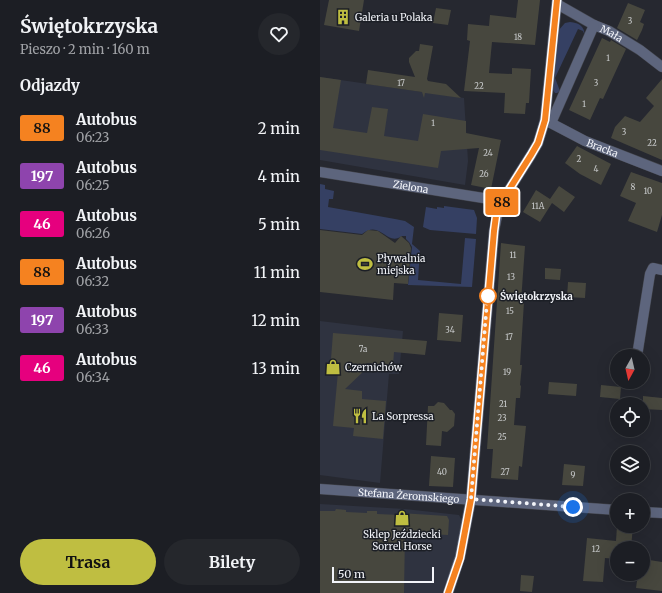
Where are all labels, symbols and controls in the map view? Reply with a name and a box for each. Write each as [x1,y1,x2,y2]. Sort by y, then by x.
building icon: Galeria u Polaka [334,8,352,26]
place label: Galeria u Polaka [355,11,433,24]
button: heart [258,13,300,55]
text: Świętokrzyska [20,14,158,38]
house number: 3 [628,16,633,26]
street label: Mała [598,22,626,45]
house number: 18 [514,32,522,42]
text: Pieszo · 2 min · 160 m [20,41,150,58]
house number: 1 [606,53,610,63]
text: Odjazdy [20,76,80,95]
house number: 17 [397,78,405,88]
house number: 3 [594,78,599,88]
house number: 22 [474,81,484,91]
house number: 1 [582,99,586,109]
text: Autobus [76,110,137,129]
house number: 1 [431,118,435,128]
text: 88 [33,119,51,137]
text: 2 min [258,119,300,138]
house number: 3 [622,127,627,137]
text: 06:23 [76,129,110,146]
street label: Bracka [585,136,621,160]
house number: 22 [647,138,657,148]
house number: 24 [483,148,493,158]
house number: 2 [577,154,582,164]
text: Autobus [76,158,137,177]
house number: 4 [594,164,599,174]
text: 197 [31,167,53,185]
text: 4 min [258,167,300,186]
house number: 26 [479,169,489,179]
text: 06:25 [76,177,110,194]
street label: Zielona [392,177,430,196]
house number: 8 [631,182,636,192]
house number: 10 [644,186,652,196]
line badge: 88 [484,189,520,215]
text: 88 [493,193,511,211]
house number: 11A [532,201,545,211]
text: Autobus [76,206,137,225]
text: 46 [33,215,51,233]
text: 5 min [258,215,300,234]
text: 06:26 [76,225,110,242]
house number: 11 [510,250,517,260]
place label: Pływalnia miejska [377,252,426,277]
text: Autobus [76,254,137,273]
sports icon: Pływalnia miejska [356,255,374,273]
text: 88 [33,263,51,281]
text: 11 min [254,263,300,282]
house number: 13 [507,272,515,282]
text: 06:32 [76,273,109,290]
marker: Świętokrzyska [479,287,497,305]
place label: Świętokrzyska [500,289,573,303]
text: Autobus [76,302,137,321]
house number: 15 [506,306,514,316]
text: 197 [31,311,53,329]
text: 12 min [251,311,300,330]
text: 06:33 [76,321,109,338]
house number: 34 [445,325,455,335]
house number: 17 [505,332,513,342]
house number: 7a [359,344,368,354]
north arrow [610,349,650,389]
map controls [610,349,650,581]
text: Autobus [76,350,137,369]
shop icon: Czernichów [324,358,342,376]
text: 46 [33,359,51,377]
text: 13 min [252,359,300,378]
place label: Czernichów [345,361,403,374]
house number: 19 [503,367,511,377]
text: 06:34 [76,369,110,386]
button: locate [610,397,650,437]
house number: 21 [499,399,507,409]
restaurant icon: La Sorpressa [351,407,369,425]
place label: La Sorpressa [372,410,434,423]
house number: 23 [497,413,507,423]
house number: 25 [497,432,507,442]
button: layers [610,445,650,485]
house number: 40 [437,467,447,477]
house number: 27 [500,467,510,477]
house number: 9 [571,470,576,480]
street label: Stefana Żeromskiego [358,485,460,505]
button: + [610,493,650,533]
your location [563,497,583,517]
shop icon: Sklep Jeździecki Sorrel Horse [393,509,411,527]
place label: Sklep Jeździecki Sorrel Horse [363,528,441,553]
button: Trasa [20,539,156,585]
button: Bilety [164,539,300,585]
button: − [610,541,650,581]
house number: 12 [592,544,600,554]
scale bar [332,565,434,584]
text: 50 m [338,567,365,581]

